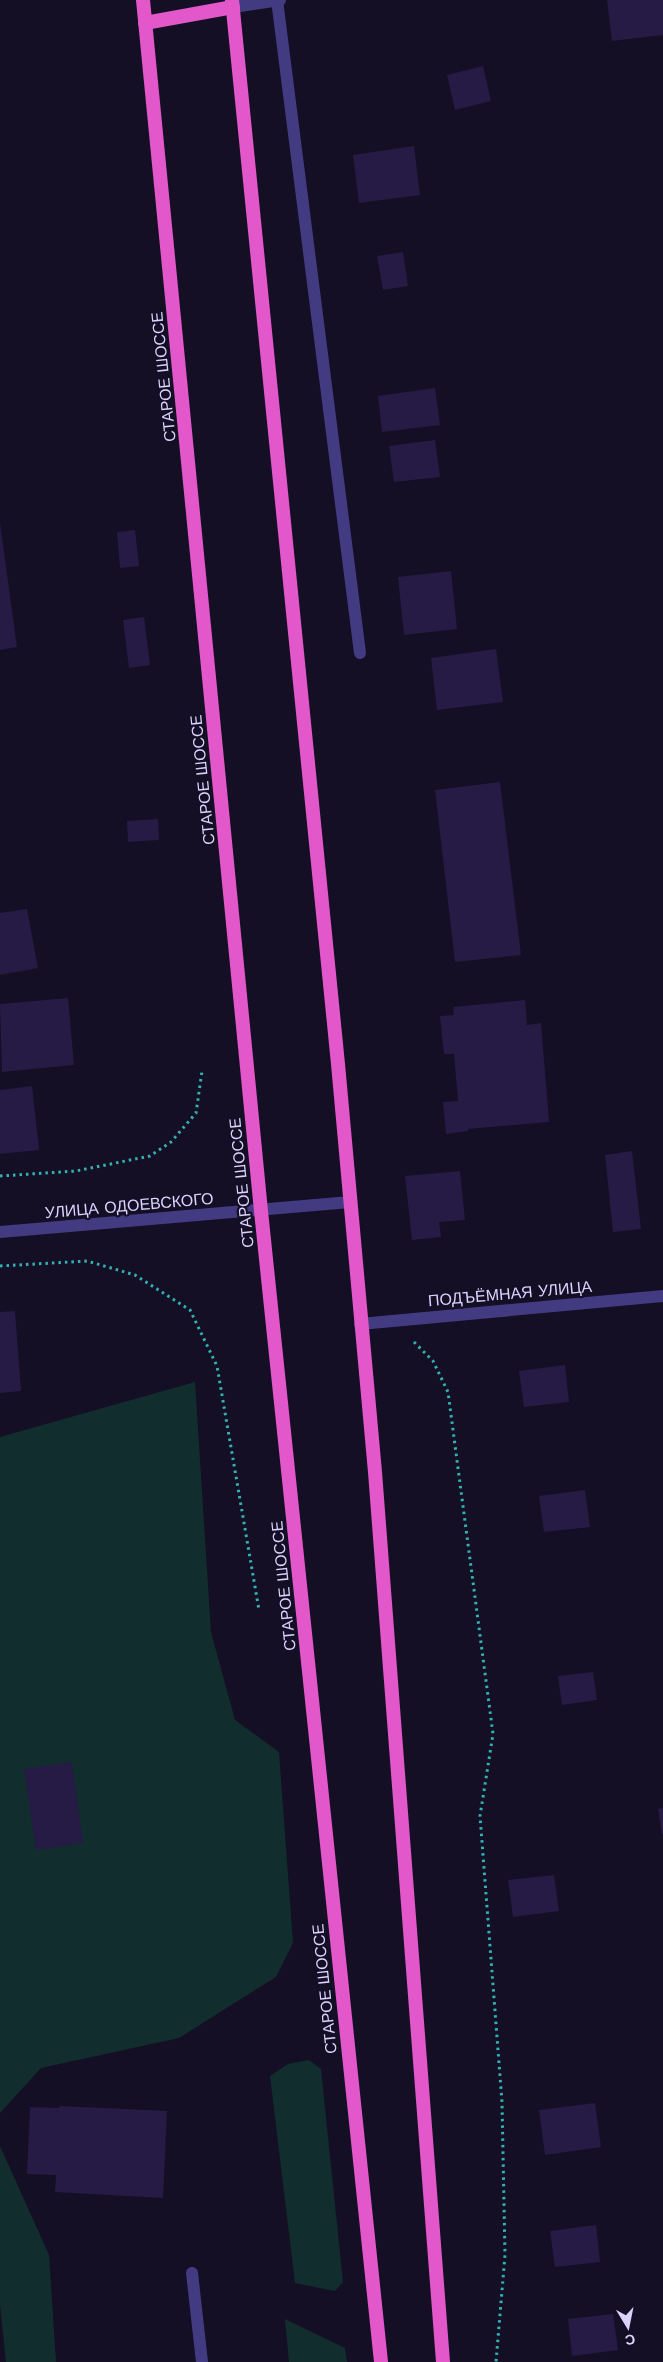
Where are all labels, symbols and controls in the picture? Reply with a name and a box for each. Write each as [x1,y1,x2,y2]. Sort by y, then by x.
street label: СТАРОЕ ШОССЕ [147,311,180,443]
street label: СТАРОЕ ШОССЕ [186,714,219,846]
street label: СТАРОЕ ШОССЕ [225,1117,258,1249]
street label: УЛИЦА ОДОЕВСКОГО [44,1189,214,1222]
street label: ПОДЪЁМНАЯ УЛИЦА [427,1277,593,1310]
street label: СТАРОЕ ШОССЕ [267,1520,300,1652]
street label: СТАРОЕ ШОССЕ [308,1923,341,2055]
north arrow [603,2302,653,2352]
text: С [624,2331,637,2349]

